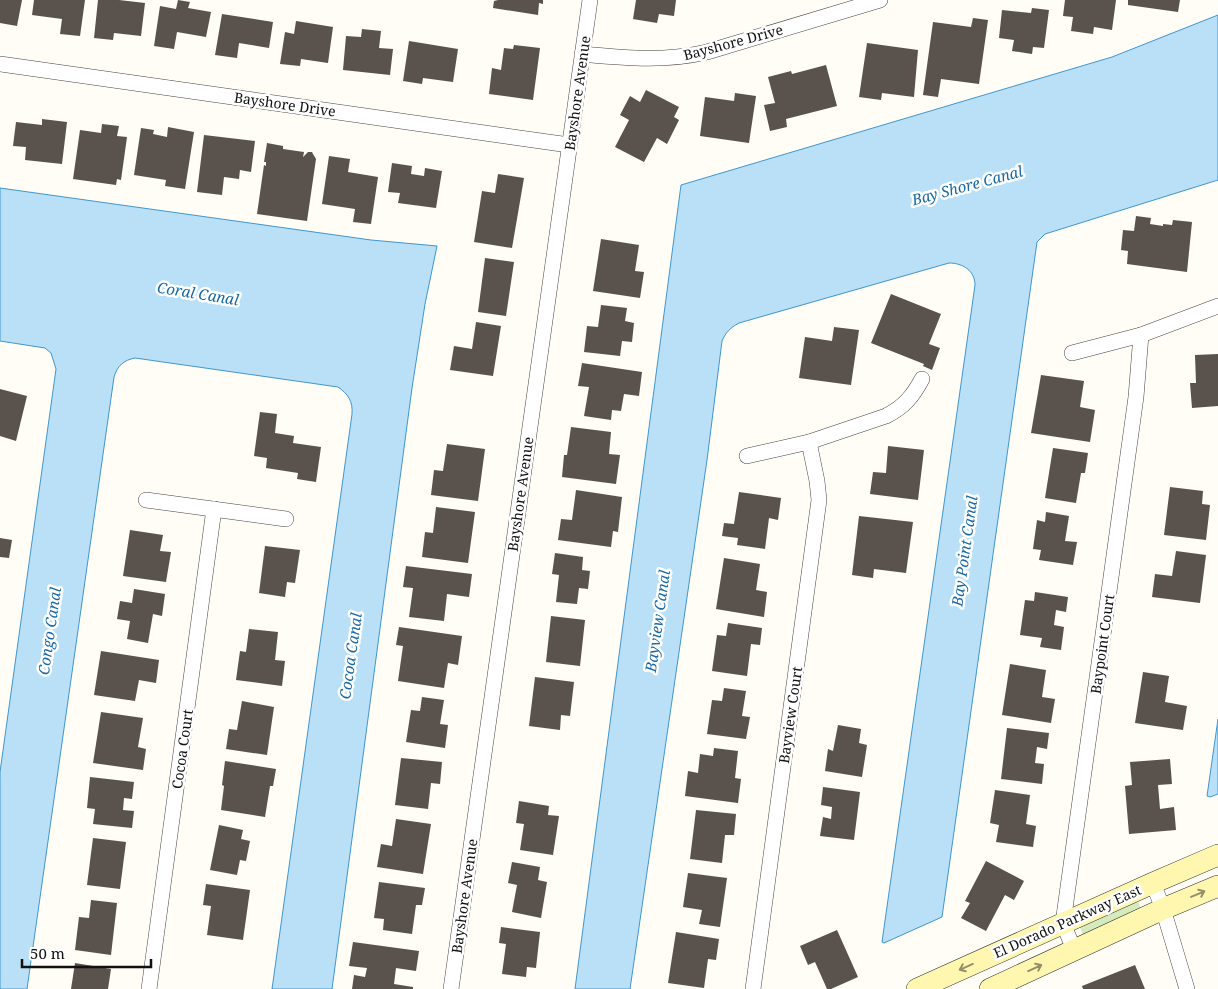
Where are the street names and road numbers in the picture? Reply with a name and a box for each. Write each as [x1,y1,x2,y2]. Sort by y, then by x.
street label: Bayshore Drive [681,20,785,64]
street label: Bayshore Avenue [560,34,594,152]
street label: Bayshore Drive [233,87,337,121]
street label: Bayshore Avenue [503,435,537,553]
street label: Baypoint Court [1086,593,1118,695]
street label: Bayview Court [774,665,806,765]
street label: Cocoa Court [167,708,197,790]
street label: Bayshore Avenue [447,837,481,955]
street label: El Dorado Parkway East [990,880,1144,962]

